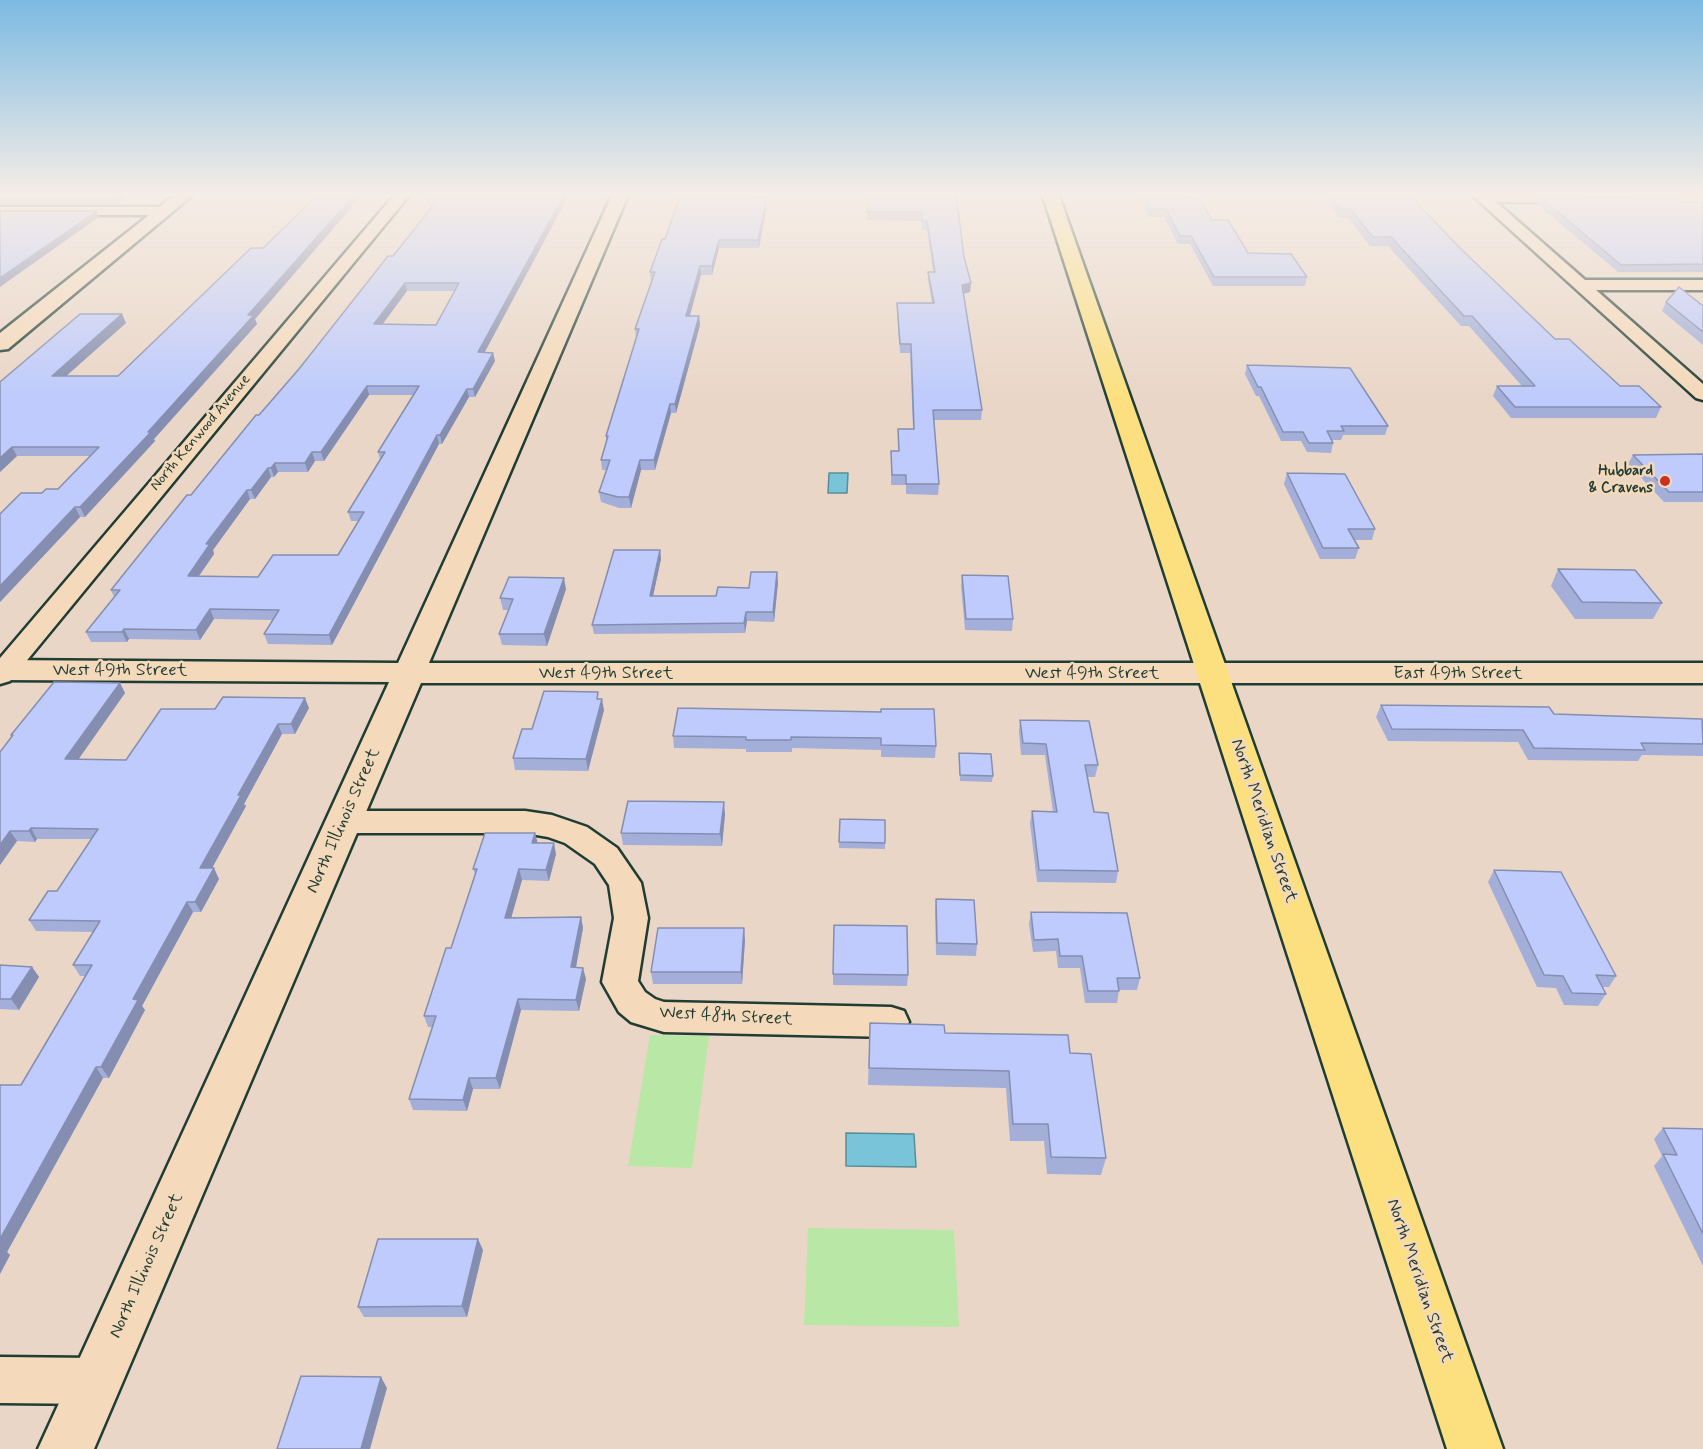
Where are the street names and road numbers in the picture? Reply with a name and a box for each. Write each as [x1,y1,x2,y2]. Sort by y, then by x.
street label: North Kenwood Avenue [147,371,255,495]
street label: West 49th Street [53,660,187,682]
street label: West 49th Street [539,663,673,685]
street label: West 49th Street [1025,663,1159,685]
street label: East 49th Street [1393,663,1523,685]
street label: North Meridian Street [1225,736,1301,906]
street label: North Illinois Street [302,745,386,897]
street label: West 48th Street [659,1003,793,1031]
street label: North Illinois Street [105,1190,189,1342]
street label: North Meridian Street [1381,1196,1457,1366]

